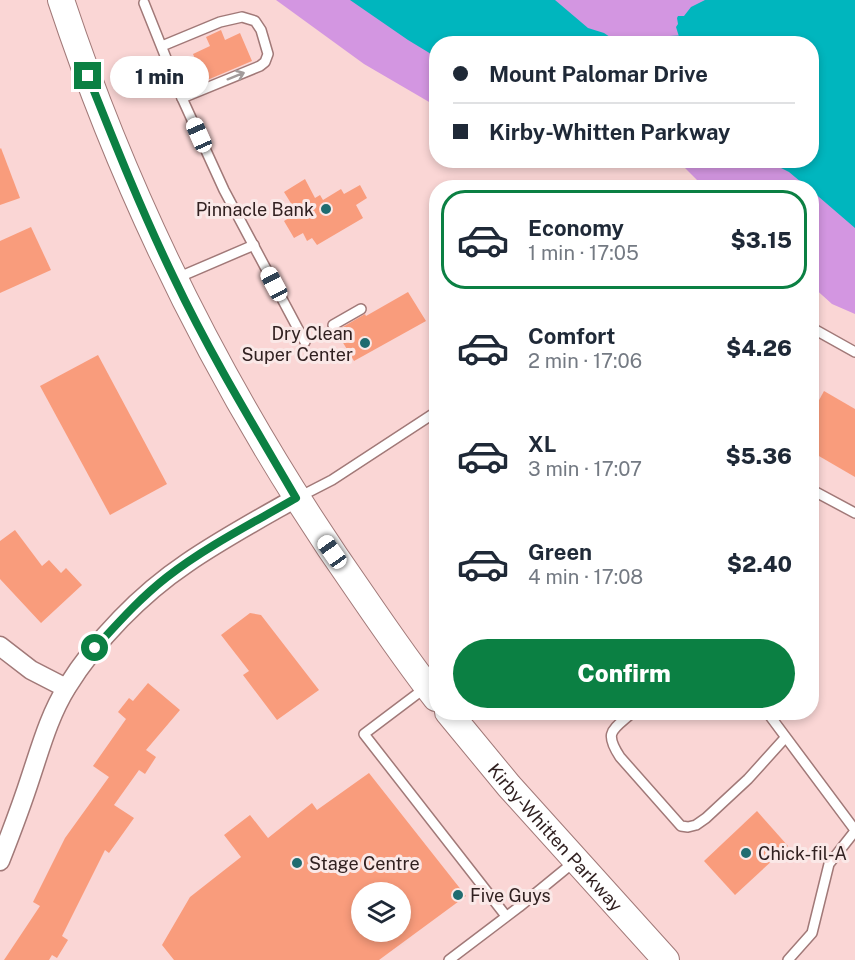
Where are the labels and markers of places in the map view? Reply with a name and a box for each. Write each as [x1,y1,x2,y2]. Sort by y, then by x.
place label: Pinnacle Bank [196,199,314,220]
marker: Pinnacle Bank [319,202,333,216]
place label: Dry Clean Super Center [241,323,353,365]
marker: Dry Clean Super Center [358,336,372,350]
place label: Chick-fil-A [758,843,847,864]
marker: Chick-fil-A [739,846,753,860]
place label: Stage Centre [309,853,420,874]
marker: Stage Centre [290,856,304,870]
place label: Five Guys [470,885,551,906]
marker: Five Guys [451,888,465,902]

